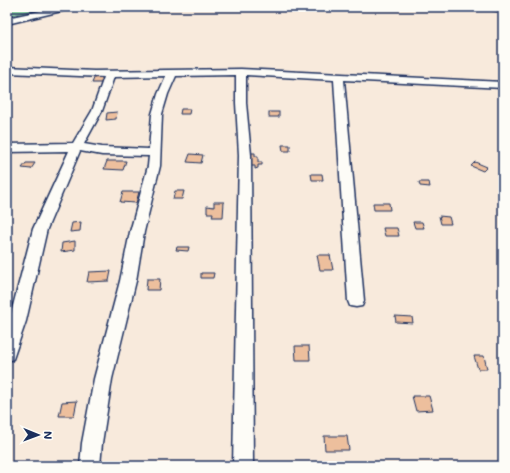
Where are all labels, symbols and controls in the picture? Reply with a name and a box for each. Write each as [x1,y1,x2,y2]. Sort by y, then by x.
north arrow [18,415,58,455]
text: N [41,431,56,439]

